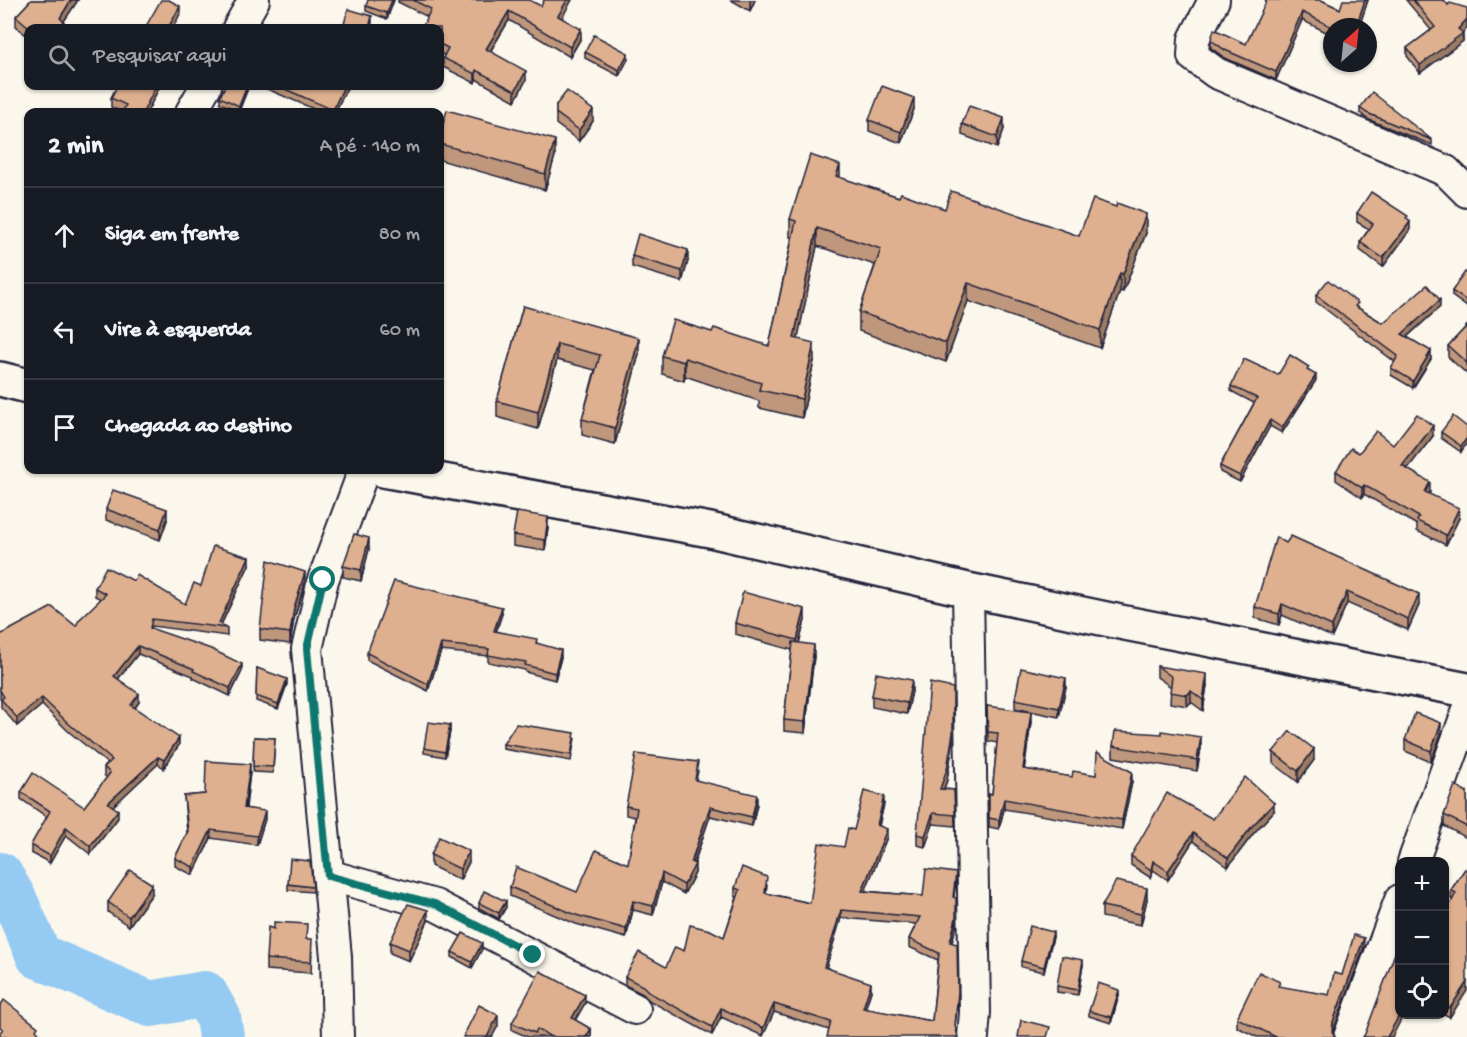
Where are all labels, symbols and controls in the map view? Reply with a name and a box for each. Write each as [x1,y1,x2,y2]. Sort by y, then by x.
north arrow [1323,18,1377,72]
search box [24,24,444,90]
icon: search [45,41,78,74]
text: Pesquisar aqui [93,44,227,70]
text: 2 min [48,132,103,163]
text: A pé · 140 m [320,136,420,159]
icon: ahead [48,219,81,252]
text: Siga em frente [105,222,239,248]
text: 80 m [379,224,420,247]
icon: left [48,315,81,348]
text: Vire à esquerda [105,318,251,344]
text: 60 m [380,320,420,343]
icon: arrive [48,411,81,444]
text: Chegada ao destino [105,414,292,440]
route start [309,566,335,592]
map controls [1395,857,1449,1019]
button: + [1395,857,1449,911]
button: − [1395,911,1449,965]
route end [519,941,545,967]
button: locate [1395,965,1449,1019]

